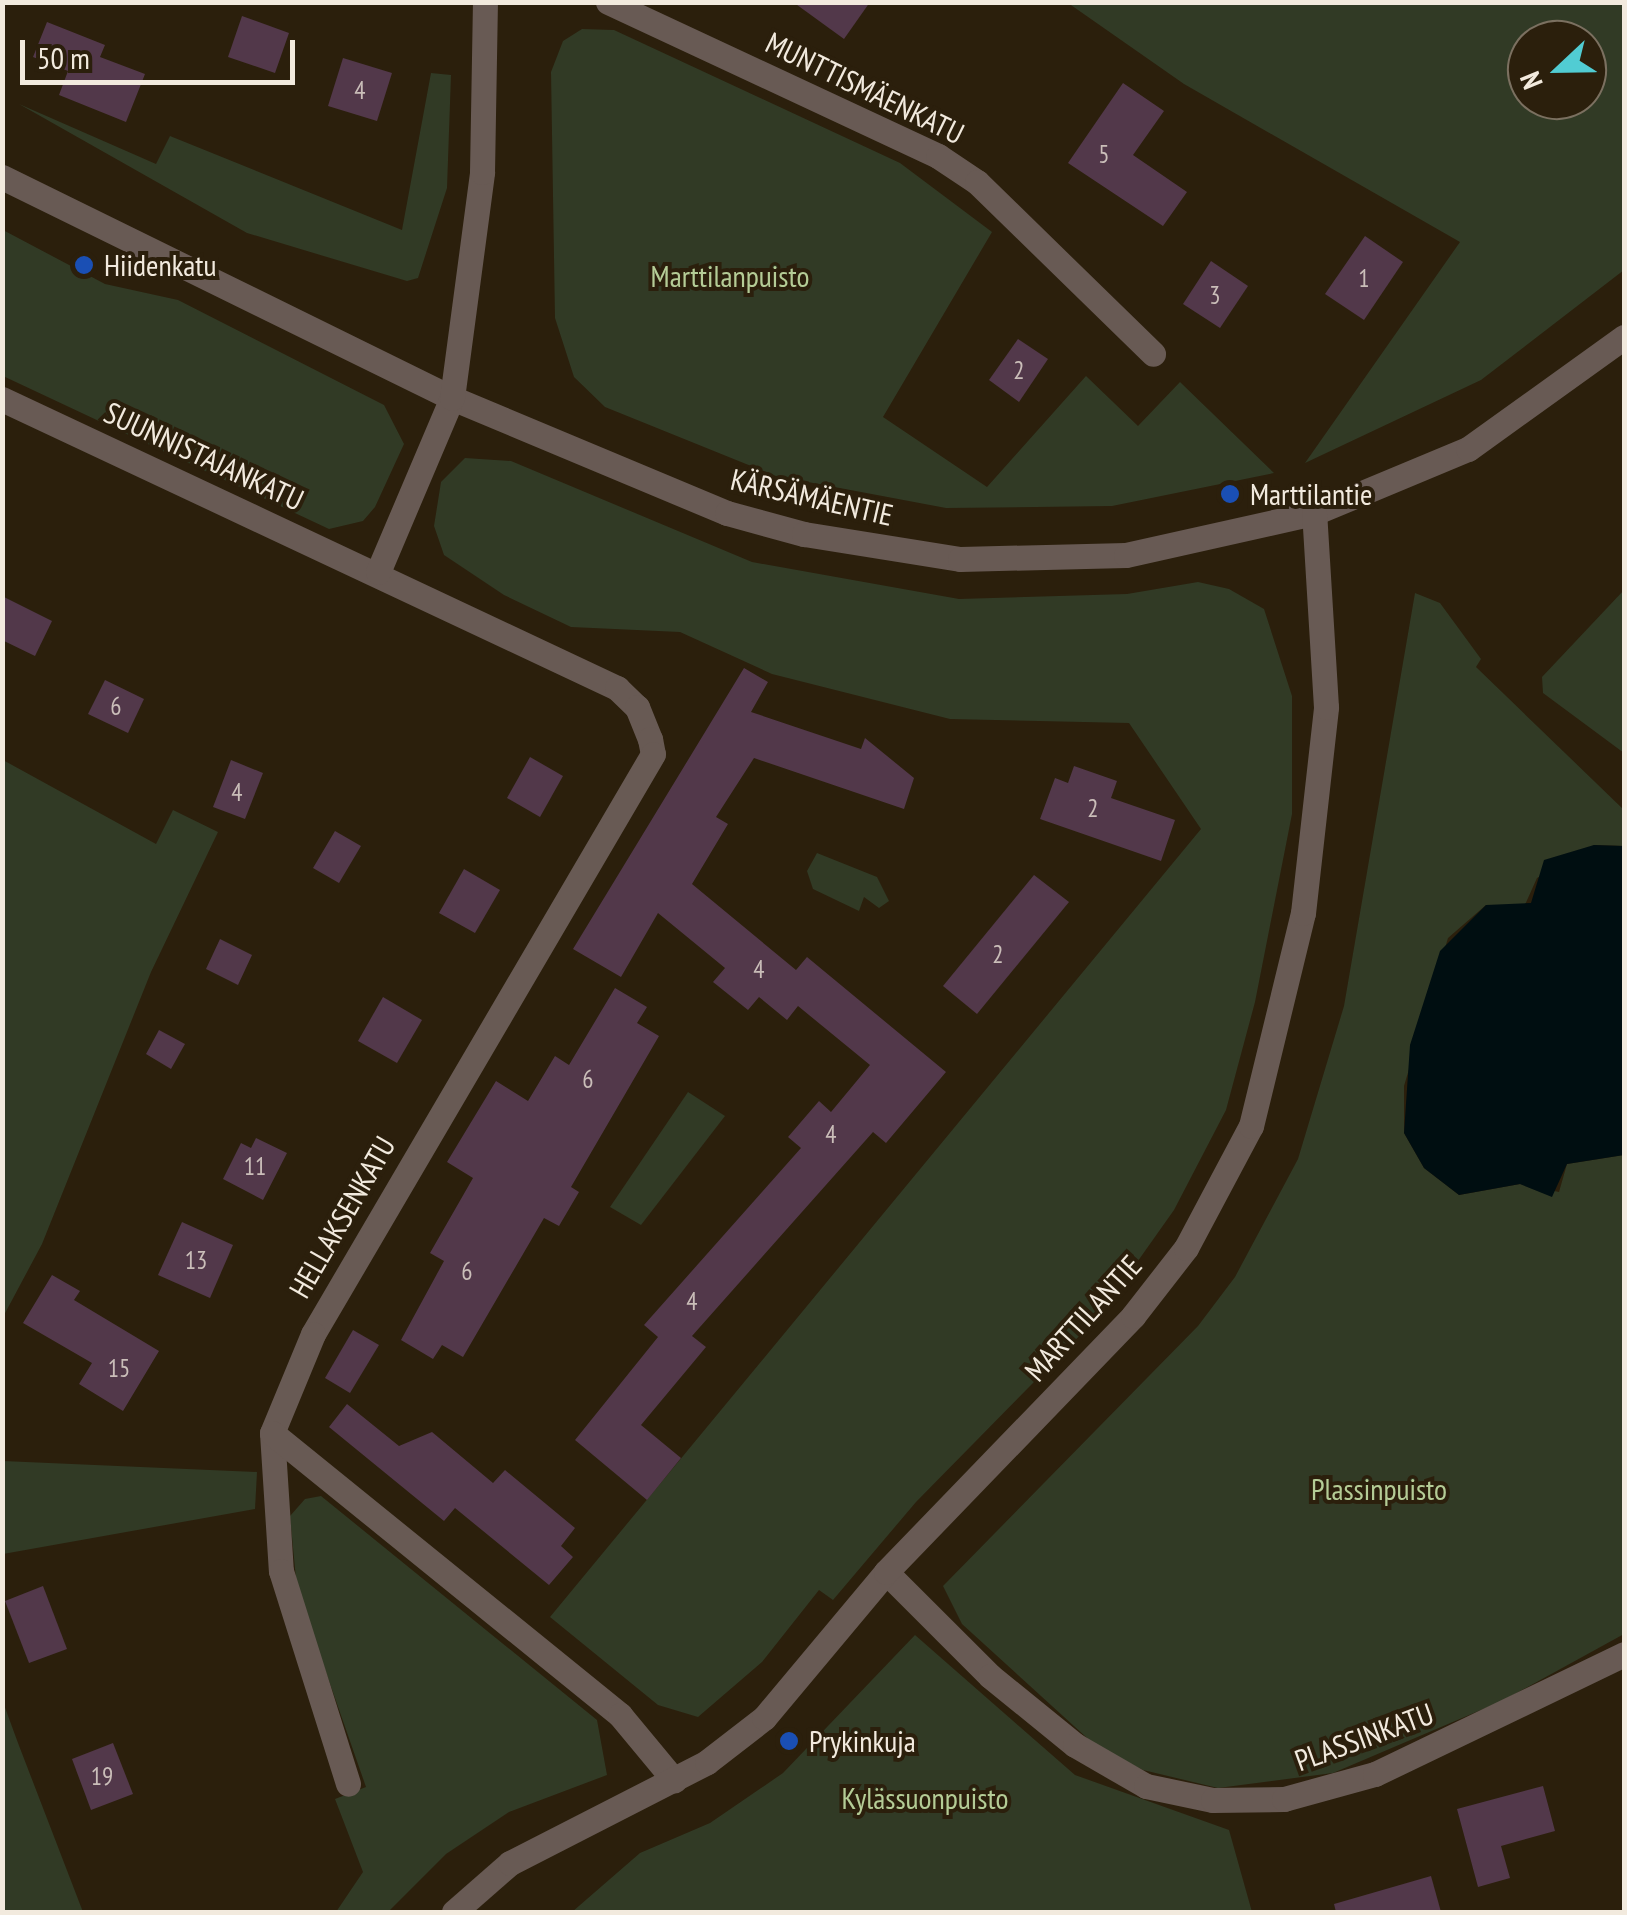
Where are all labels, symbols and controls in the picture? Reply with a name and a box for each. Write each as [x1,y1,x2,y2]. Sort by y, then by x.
scale bar [25,20,300,82]
north arrow [1507,20,1607,120]
street label: MUNTTISMÄENKATU [760,24,970,152]
text: 50 m [37,38,90,77]
text: N [1511,67,1551,95]
house number: 4 [354,75,366,105]
house number: 5 [1098,139,1110,169]
place label: Hiidenkatu [104,247,217,283]
marker: Hiidenkatu [73,254,95,276]
park label: Marttilanpuisto [651,258,809,294]
house number: 1 [1358,263,1370,293]
house number: 3 [1209,280,1221,310]
house number: 2 [1013,355,1025,385]
street label: SUUNNISTAJANKATU [99,394,309,518]
street label: KÄRSÄMÄENTIE [727,461,897,533]
place label: Marttilantie [1250,476,1372,512]
marker: Marttilantie [1219,483,1241,505]
house number: 6 [110,691,122,721]
house number: 4 [231,777,243,807]
house number: 2 [1087,793,1099,823]
house number: 2 [992,939,1004,969]
house number: 4 [753,954,765,984]
house number: 6 [582,1064,594,1094]
house number: 4 [825,1119,837,1149]
street label: HELLAKSENKATU [281,1130,403,1304]
house number: 11 [244,1151,266,1181]
house number: 13 [185,1245,207,1275]
street label: MARTTILANTIE [1017,1248,1149,1388]
house number: 6 [461,1256,473,1286]
house number: 4 [686,1286,698,1316]
house number: 15 [108,1353,130,1383]
park label: Plassinpuisto [1311,1471,1447,1507]
street label: PLASSINKATU [1290,1695,1438,1779]
place label: Prykinkuja [809,1723,916,1759]
marker: Prykinkuja [778,1730,800,1752]
house number: 19 [91,1761,113,1791]
park label: Kylässuonpuisto [842,1780,1008,1816]

